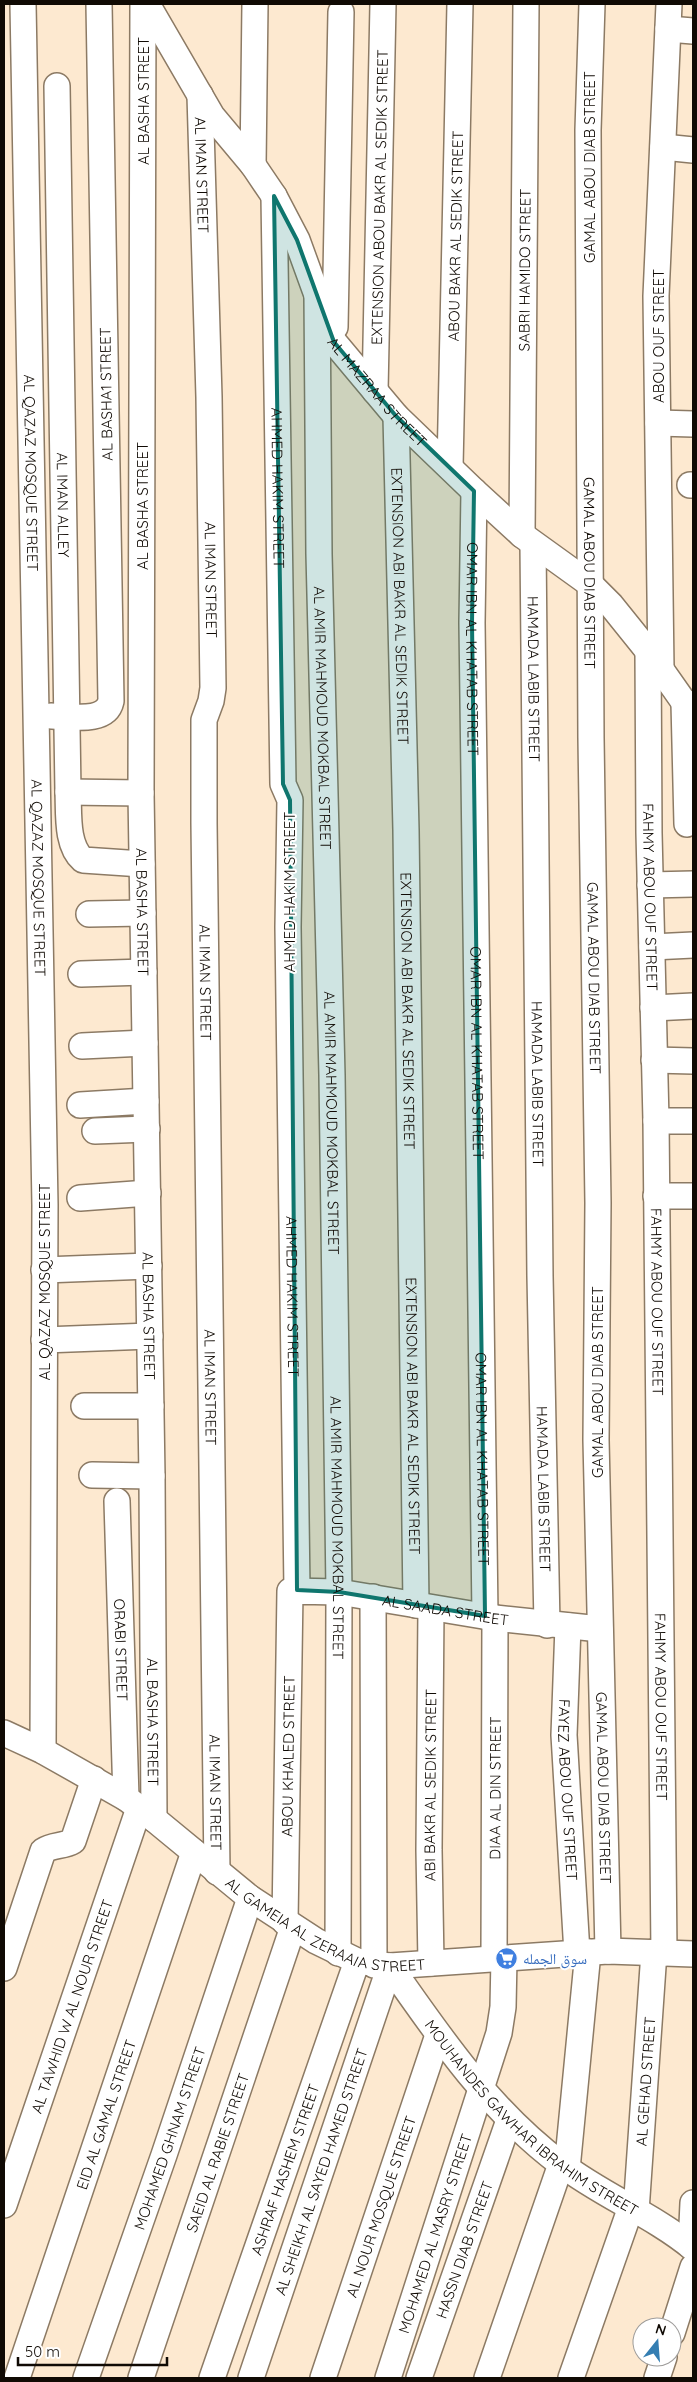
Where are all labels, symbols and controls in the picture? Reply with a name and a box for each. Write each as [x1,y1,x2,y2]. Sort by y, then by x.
street label: AL BASHA STREET [134,37,153,165]
street label: EXTENSION ABOU BAKR AL SEDIK STREET [366,49,392,345]
street label: GAMAL ABOU DIAB STREET [580,71,599,263]
street label: AL IMAN STREET [191,116,214,233]
street label: ABOU BAKR AL SEDIK STREET [443,130,467,342]
street label: SABRI HAMIDO STREET [514,189,534,351]
street label: ABOU OUF STREET [649,269,668,403]
street label: AL BASHA1 STREET [95,327,117,461]
street label: AL MAZRAA STREET [324,332,431,451]
street label: AL QAZAZ MOSQUE STREET [20,374,43,572]
street label: AHMED HAKIM STREET [268,407,289,569]
street label: AL BASHA STREET [133,442,152,570]
street label: AL IMAN ALLEY [53,452,74,558]
street label: EXTENSION ABI BAKR AL SEDIK STREET [388,467,413,745]
street label: GAMAL ABOU DIAB STREET [580,477,600,669]
street label: AL IMAN STREET [201,522,222,638]
street label: OMAR IBN AL KHATAB STREET [462,542,483,756]
street label: AL AMIR MAHMOUD MOKBAL STREET [310,586,336,850]
street label: HAMADA LABIB STREET [524,596,545,762]
street label: AL QAZAZ MOSQUE STREET [28,779,50,977]
street label: FAHMY ABOU OUF STREET [639,803,662,991]
street label: AHMED HAKIM STREET [280,812,299,972]
street label: AL BASHA STREET [132,848,153,976]
street label: EXTENSION ABI BAKR AL SEDIK STREET [397,872,420,1150]
street label: GAMAL ABOU DIAB STREET [584,882,606,1074]
street label: AL IMAN STREET [196,924,216,1041]
street label: OMAR IBN AL KHATAB STREET [467,946,489,1160]
street label: AL AMIR MAHMOUD MOKBAL STREET [320,991,344,1255]
street label: HAMADA LABIB STREET [528,1001,548,1167]
street label: AL QAZAZ MOSQUE STREET [35,1183,54,1381]
street label: FAHMY ABOU OUF STREET [647,1208,668,1396]
street label: AHMED HAKIM STREET [282,1216,304,1377]
street label: AL BASHA STREET [139,1252,160,1380]
street label: EXTENSION ABI BAKR AL SEDIK STREET [402,1277,425,1555]
street label: GAMAL ABOU DIAB STREET [588,1286,607,1478]
street label: AL IMAN STREET [201,1329,221,1446]
street label: OMAR IBN AL KHATAB STREET [472,1352,494,1566]
street label: AL AMIR MAHMOUD MOKBAL STREET [327,1396,349,1660]
street label: HAMADA LABIB STREET [533,1406,555,1572]
street label: AL SAADA STREET [381,1590,510,1629]
street label: ORABI STREET [110,1598,133,1702]
street label: FAHMY ABOU OUF STREET [651,1613,672,1801]
street label: AL BASHA STREET [144,1658,163,1786]
street label: ABOU KHALED STREET [277,1675,298,1837]
street label: ABI BAKR AL SEDIK STREET [419,1689,440,1881]
street label: GAMAL ABOU DIAB STREET [592,1692,616,1884]
street label: FAYEZ ABOU OUF STREET [554,1699,582,1881]
street label: DIAA AL DIN STREET [485,1716,504,1860]
street label: AL IMAN STREET [206,1734,226,1851]
street label: AL GAMEIA AL ZERAAIA STREET [222,1873,426,1976]
street label: AL TAWHID W AL NOUR STREET [26,1897,117,2116]
supermarket icon: سوق الجمله [495,1946,519,1970]
place label: سوق الجمله [523,1949,587,1969]
street label: MOUHANDES GAWHAR IBRAHIM STREET [421,2016,642,2219]
street label: AL GEHAD STREET [631,2016,659,2147]
street label: EID AL GAMAL STREET [72,2037,140,2192]
street label: MOHAMED GHNAM STREET [129,2044,209,2232]
street label: AL SHEIKH AL SAYED HAMED STREET [270,2045,371,2297]
street label: SAEID AL RABIE STREET [181,2070,253,2235]
street label: ASHRAF HASHEM STREET [246,2081,323,2257]
street label: AL NOUR MOSQUE STREET [341,2113,420,2300]
street label: MOHAMED AL MASRY STREET [394,2131,476,2336]
street label: HASSN DIAB STREET [431,2178,497,2321]
north arrow [632,2317,682,2367]
text: N [653,2319,668,2340]
scale bar [18,2334,166,2366]
text: 50 m [25,2342,60,2361]

